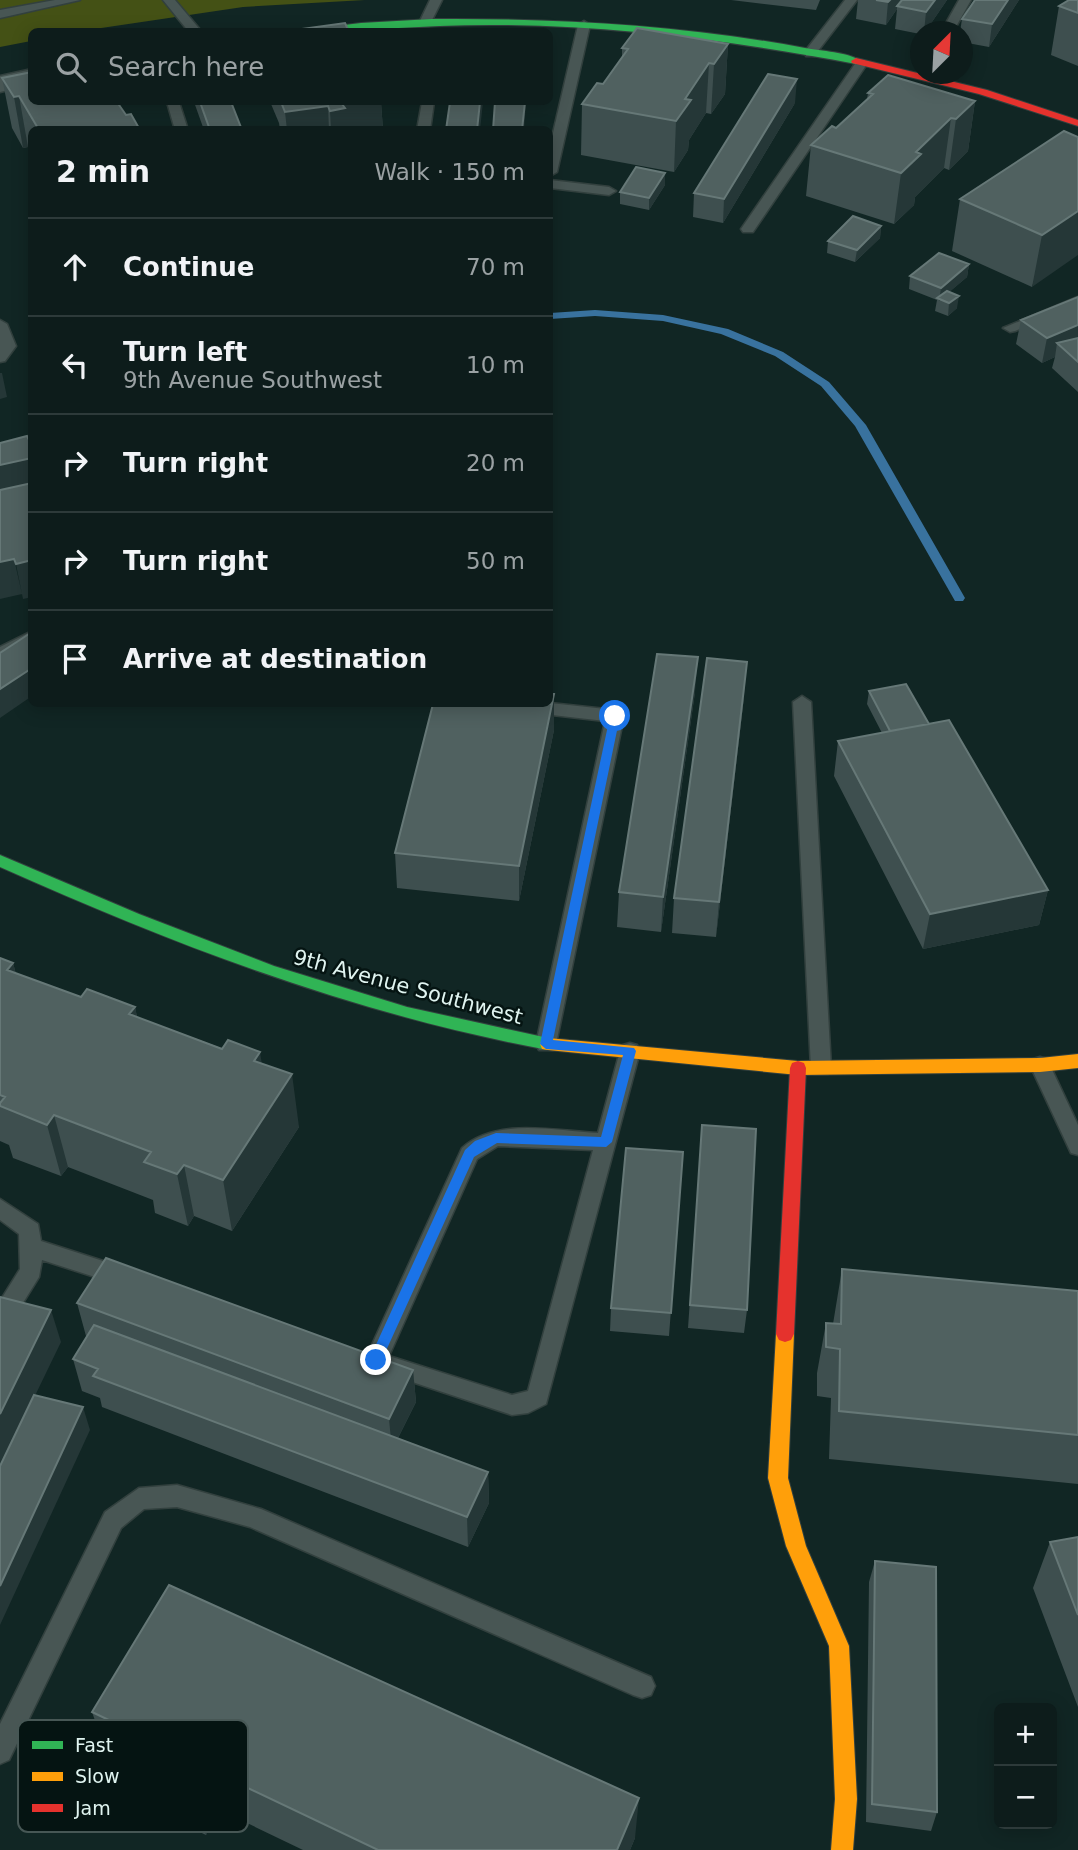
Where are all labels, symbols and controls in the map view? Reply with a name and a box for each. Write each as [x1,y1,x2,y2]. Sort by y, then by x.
north arrow [910,21,973,84]
search box [28,28,553,105]
icon: search [52,48,90,86]
text: Search here [108,52,264,82]
text: 2 min [56,154,150,189]
text: Walk · 150 m [374,159,525,185]
icon: ahead [56,248,94,286]
text: Continue [123,252,254,282]
text: 70 m [466,254,525,280]
text: Turn left [123,337,247,367]
icon: left [56,346,94,384]
text: 10 m [466,352,525,378]
text: 9th Avenue Southwest [123,367,382,393]
icon: right [56,444,94,482]
text: Turn right [123,448,268,478]
text: 20 m [466,450,525,476]
icon: right [56,542,94,580]
text: Turn right [123,546,268,576]
text: 50 m [466,548,525,574]
icon: arrive [56,640,94,678]
text: Arrive at destination [123,644,427,674]
route start [599,700,630,731]
street label: 9th Avenue Southwest [291,945,525,1029]
route end [360,1344,391,1375]
map controls [994,1703,1057,1829]
button: + [994,1703,1057,1766]
legend [18,1720,248,1832]
text: Fast [75,1734,113,1756]
text: Slow [75,1765,120,1787]
button: − [994,1766,1057,1829]
text: Jam [74,1797,111,1819]

